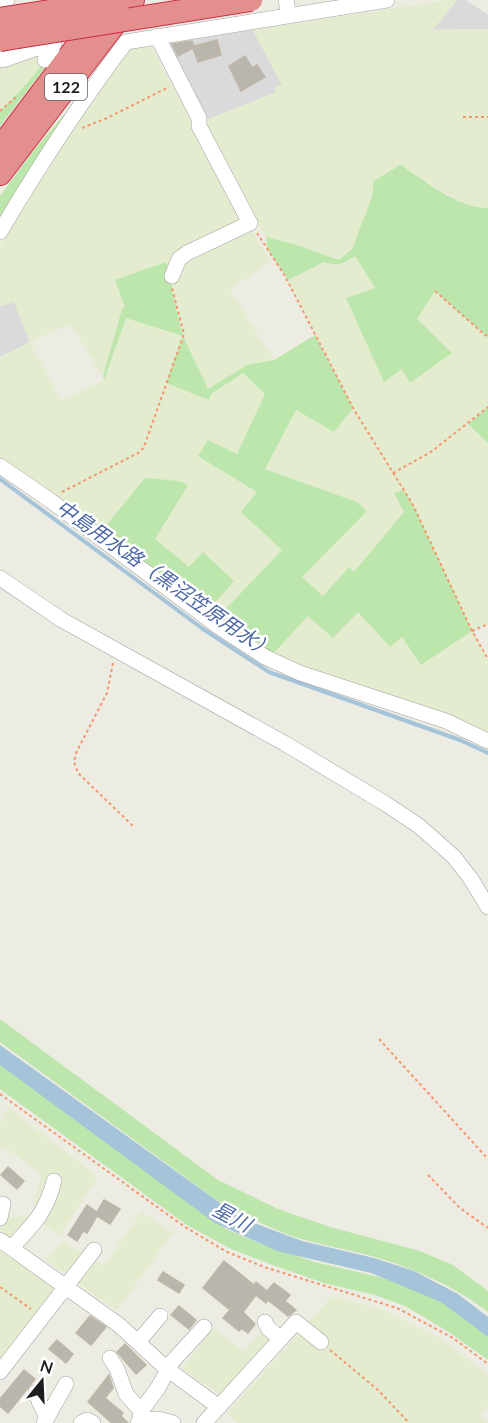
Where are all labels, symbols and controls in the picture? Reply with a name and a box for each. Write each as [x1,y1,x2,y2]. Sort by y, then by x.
road number: 122 [45,74,87,100]
water label: 中島用水路（黒沼笠原用水） [52,494,279,663]
water label: 星川 [209,1196,258,1237]
north arrow [12,1351,72,1411]
text: N [38,1355,56,1377]

